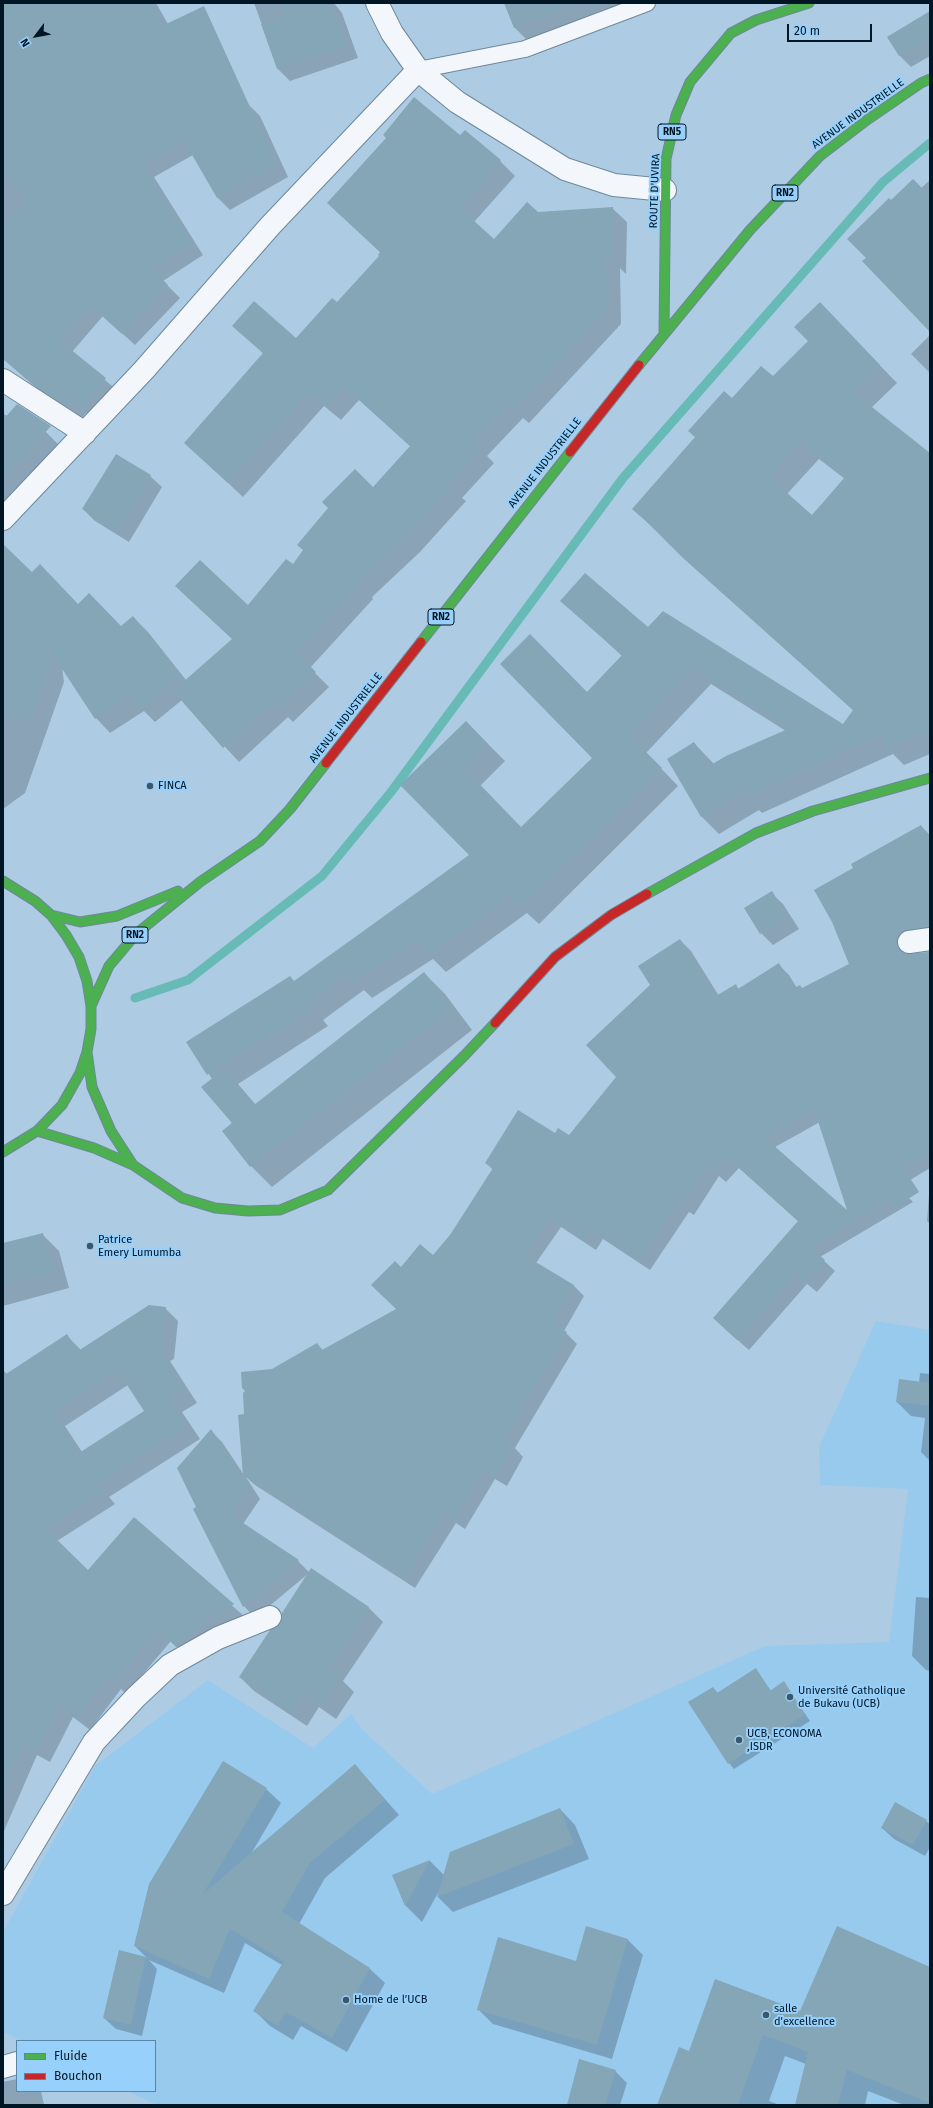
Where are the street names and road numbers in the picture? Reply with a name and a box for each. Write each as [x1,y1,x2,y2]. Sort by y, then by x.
street label: AVENUE INDUSTRIELLE [809,76,907,152]
road number: RN5 [658,124,686,140]
street label: ROUTE D'UVIRA [647,153,663,229]
road number: RN2 [772,185,798,201]
street label: AVENUE INDUSTRIELLE [506,415,584,511]
road number: RN2 [428,609,454,625]
street label: AVENUE INDUSTRIELLE [307,670,385,766]
road number: RN2 [122,927,148,943]

